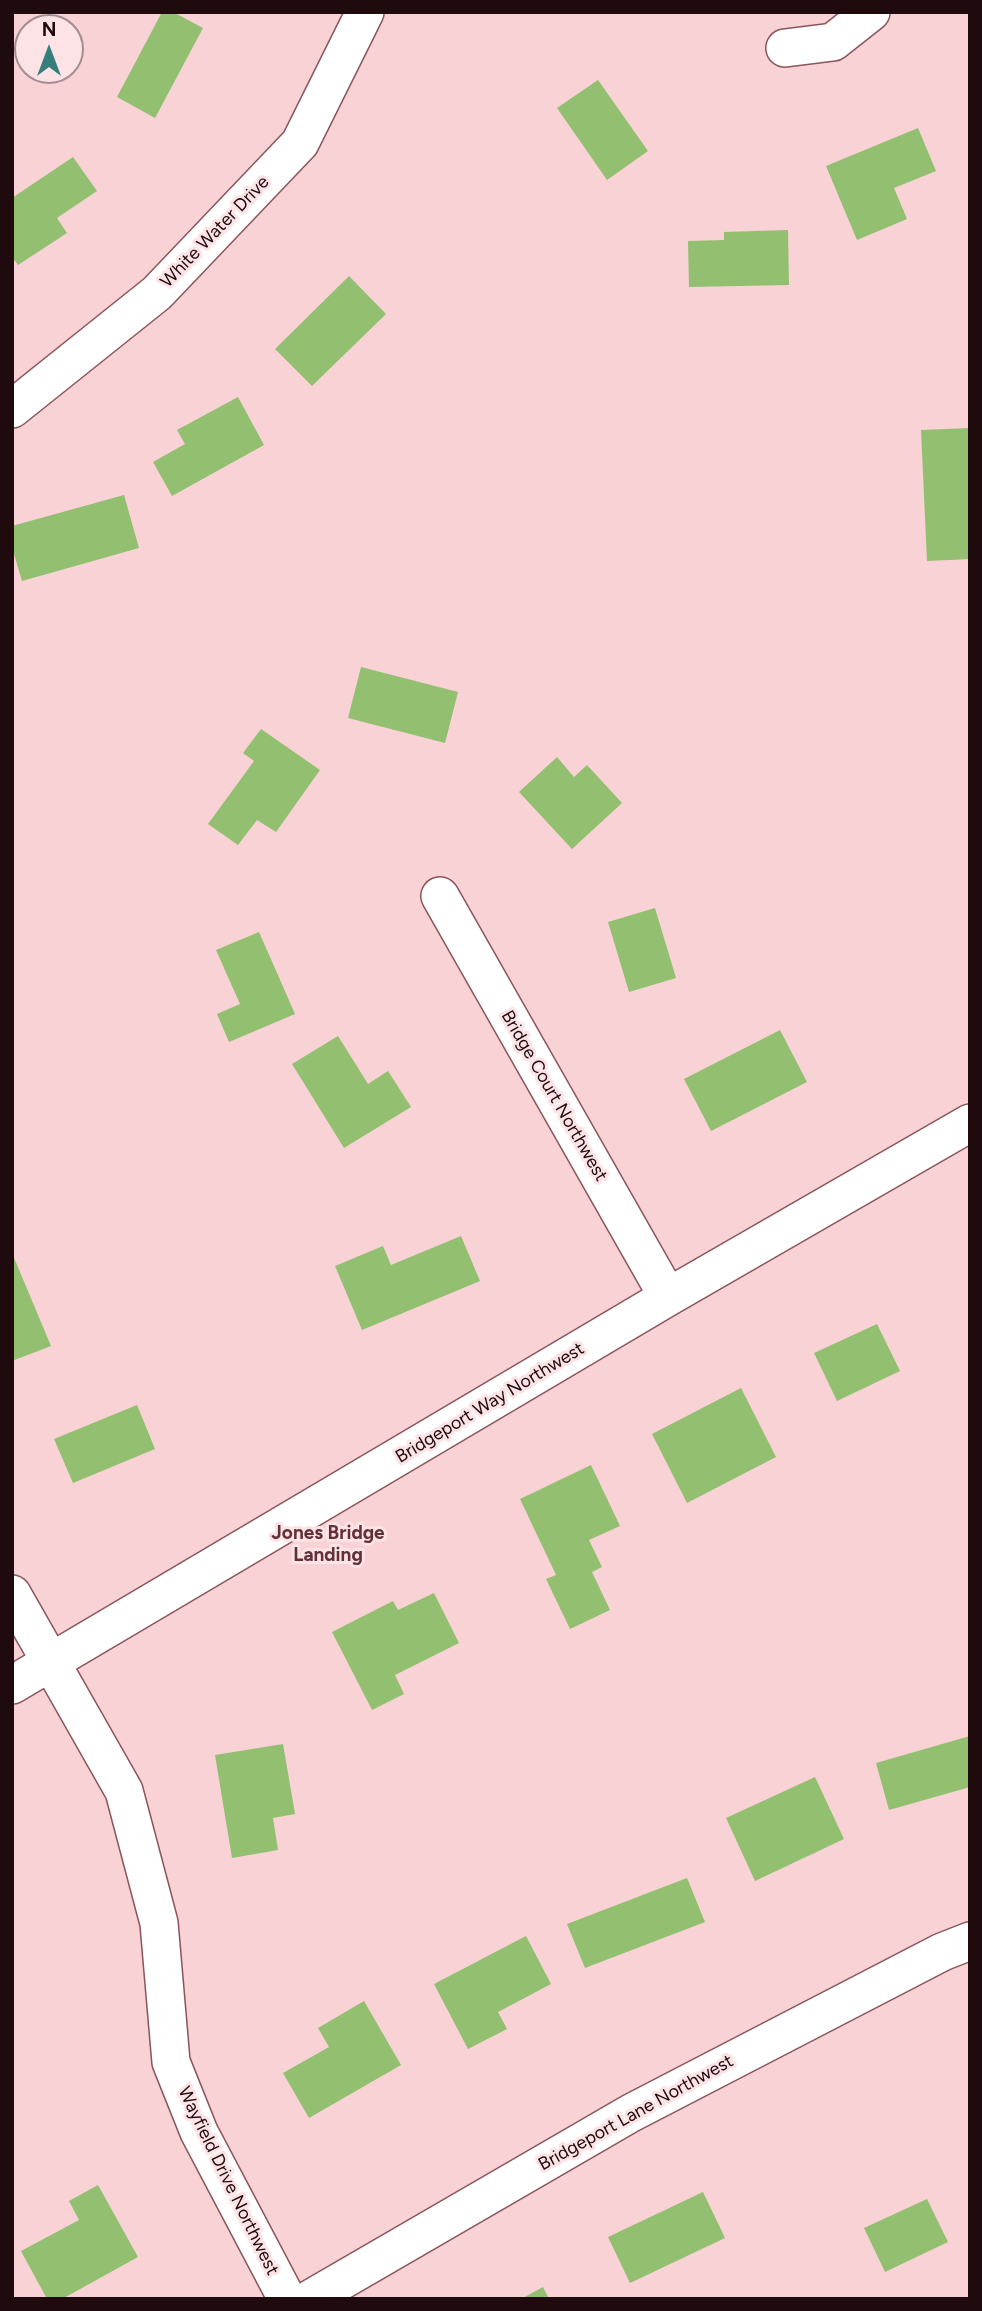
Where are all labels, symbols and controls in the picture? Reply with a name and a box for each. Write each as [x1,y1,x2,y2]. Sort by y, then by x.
north arrow [14,14,84,84]
text: N [42,18,56,41]
street label: White Water Drive [156,172,274,292]
street label: Bridge Court Northwest [496,1007,612,1185]
street label: Bridgeport Way Northwest [392,1338,588,1468]
district label: Jones Bridge Landing [271,1522,385,1566]
street label: Bridgeport Lane Northwest [535,2050,737,2176]
street label: Wayfield Drive Northwest [173,2083,283,2279]

